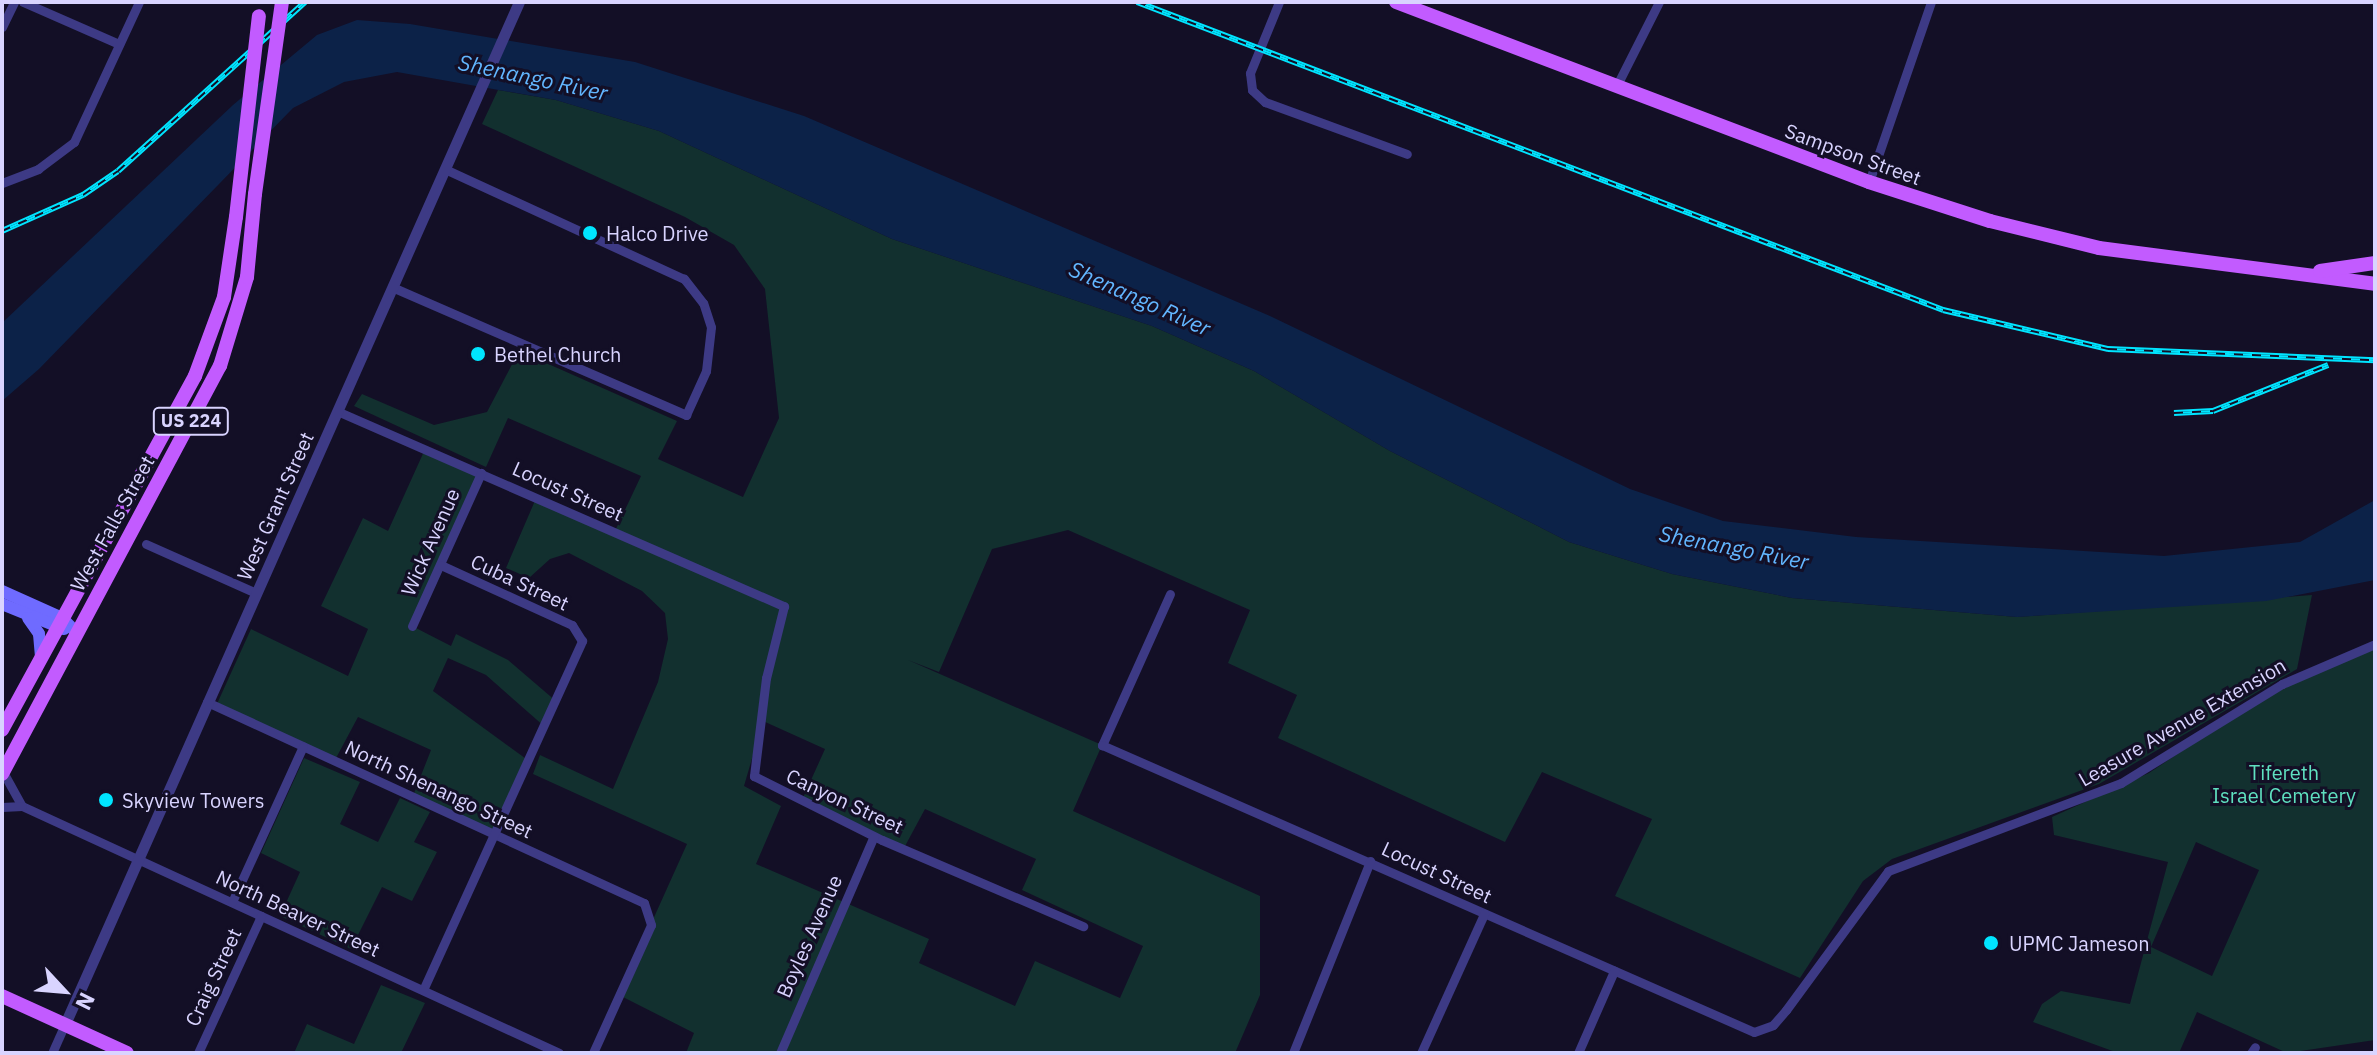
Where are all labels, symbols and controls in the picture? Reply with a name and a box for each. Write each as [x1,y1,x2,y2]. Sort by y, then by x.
water label: Shenango River [456,48,610,106]
street label: Sampson Street [1782,118,1924,190]
place label: Halco Drive [606,221,709,245]
marker: Halco Drive [581,224,599,242]
water label: Shenango River [1065,255,1215,341]
place label: Bethel Church [494,342,621,366]
marker: Bethel Church [469,345,487,363]
road number: US 224 [151,407,231,435]
street label: West Grant Street [232,428,318,584]
street label: West Falls Street [65,451,159,595]
street label: Locust Street [509,456,627,526]
street label: Wick Avenue [396,485,464,599]
water label: Shenango River [1657,520,1811,574]
street label: Cuba Street [467,549,573,615]
street label: Leasure Avenue Extension [2074,653,2290,791]
street label: North Shenango Street [341,735,537,843]
park label: Tifereth Israel Cemetery [2212,761,2356,808]
street label: Canyon Street [783,763,907,839]
place label: Skyview Towers [122,788,264,812]
marker: Skyview Towers [97,791,115,809]
street label: Locust Street [1378,836,1496,908]
street label: North Beaver Street [212,865,384,961]
street label: Boyles Avenue [771,871,847,1001]
street label: Craig Street [180,924,246,1030]
place label: UPMC Jameson [2009,931,2150,955]
marker: UPMC Jameson [1980,932,2002,954]
north arrow [24,951,104,1031]
text: N [69,988,103,1015]

